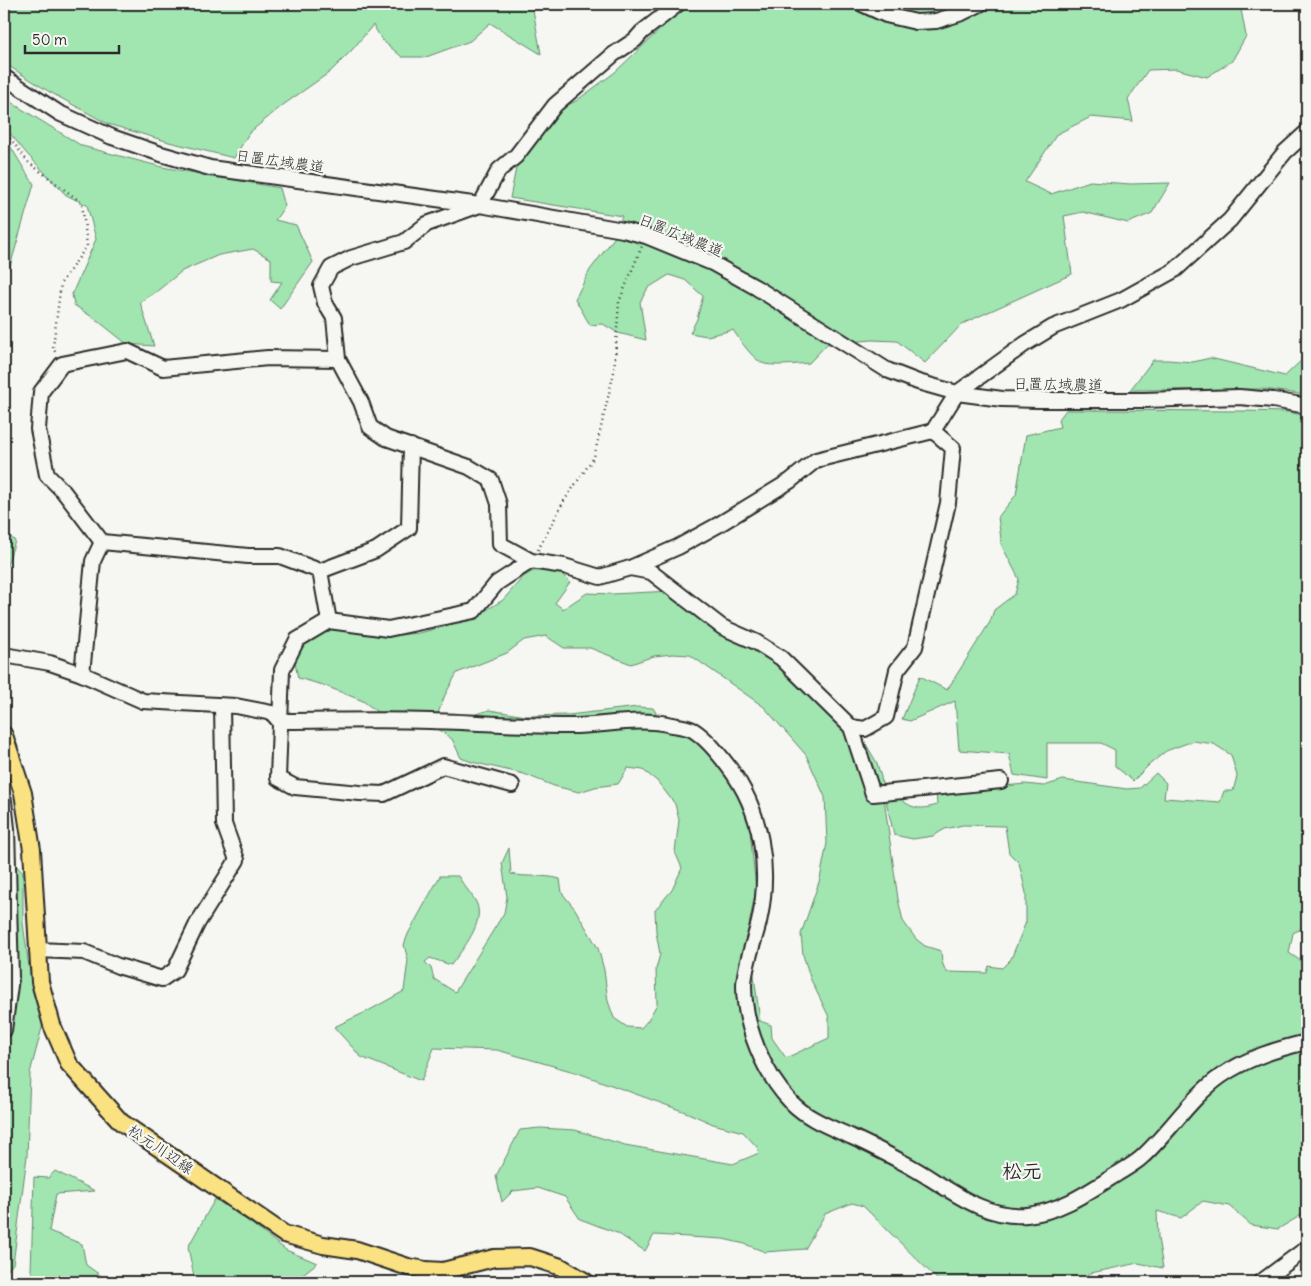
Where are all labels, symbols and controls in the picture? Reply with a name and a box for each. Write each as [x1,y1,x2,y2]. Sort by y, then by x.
scale bar [25,22,119,54]
text: 50 m [32,30,67,49]
street label: 日置広域農道 [234,145,326,177]
street label: 日置広域農道 [636,209,726,261]
street label: 日置広域農道 [1013,374,1103,394]
street label: 松元川辺線 [125,1120,197,1178]
district label: 松元 [1002,1158,1042,1183]

